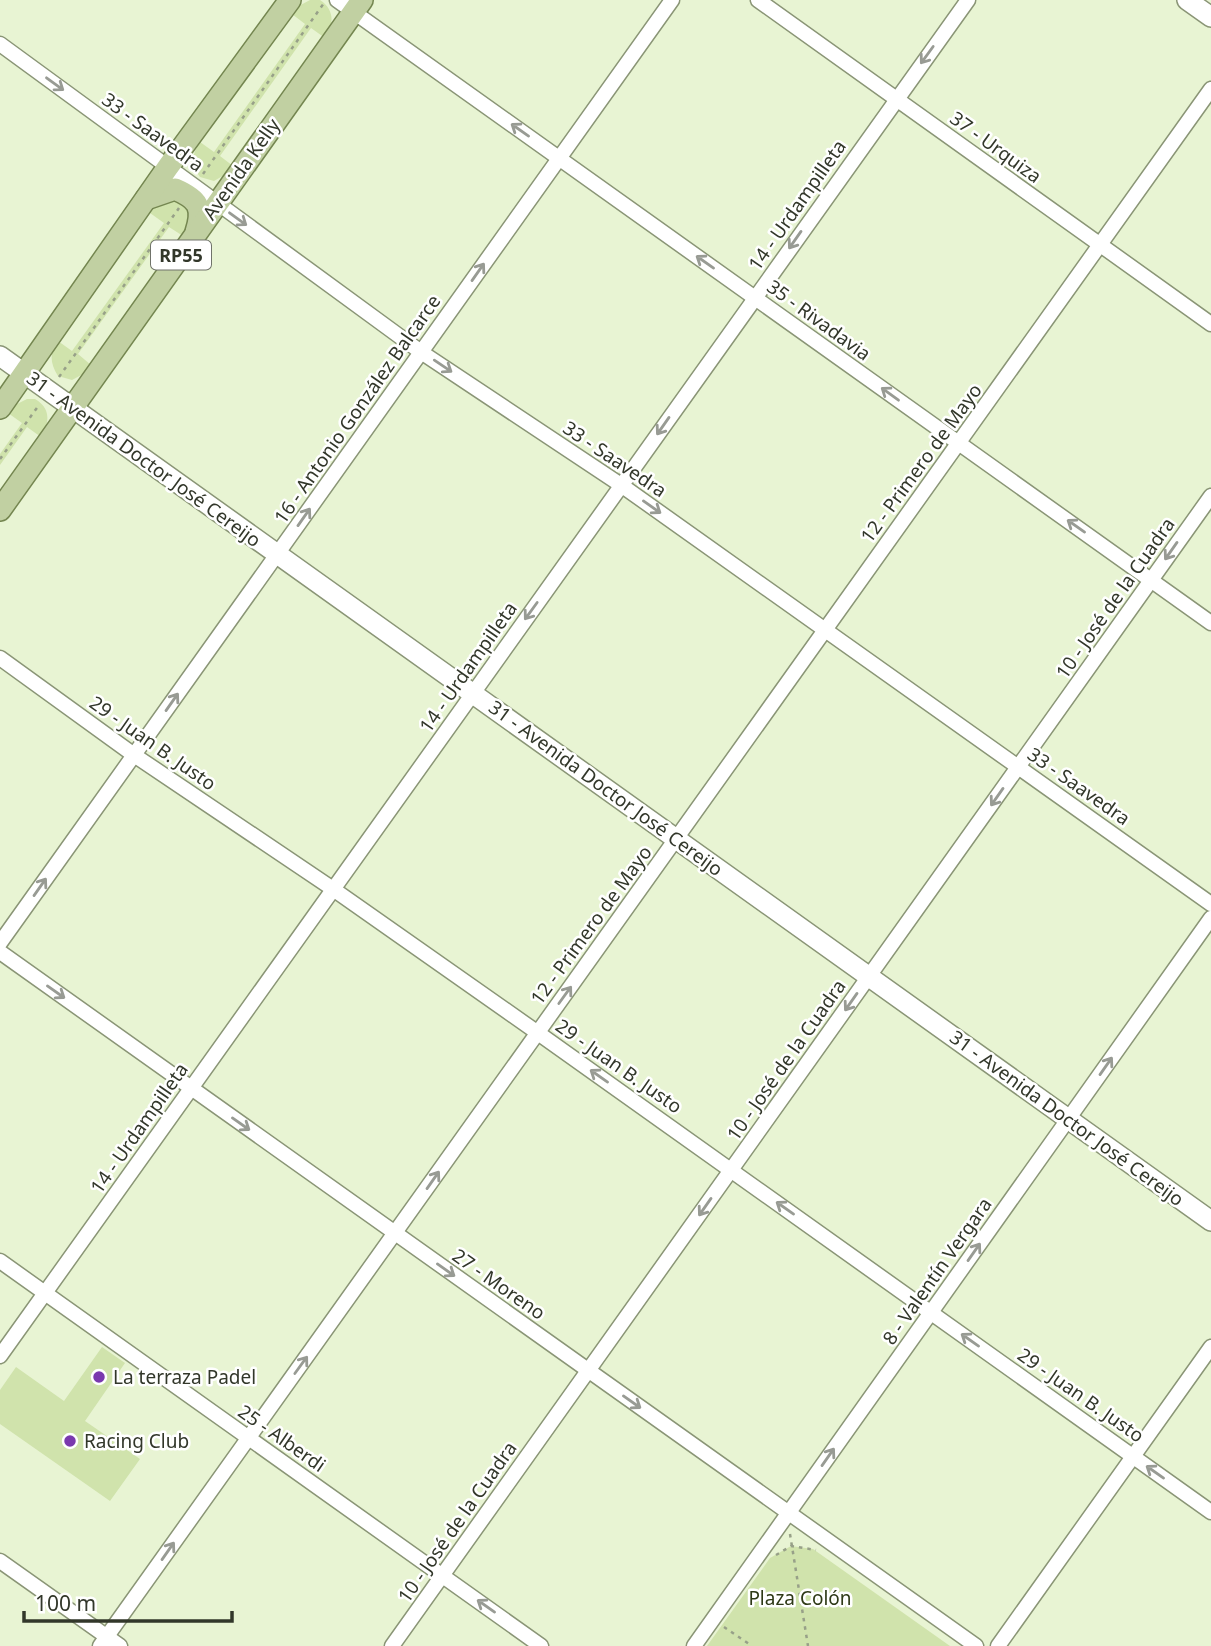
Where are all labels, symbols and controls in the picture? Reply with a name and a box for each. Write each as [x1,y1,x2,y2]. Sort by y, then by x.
one-way arrow [920,45,935,64]
one-way arrow [45,77,64,91]
street label: 33 - Saavedra [97,86,209,178]
street label: 37 - Urquiza [945,105,1047,189]
street label: Avenida Kelly [196,113,286,225]
one-way arrow [511,123,530,137]
street label: 14 - Urdampilleta [742,135,852,275]
one-way arrow [228,211,247,226]
one-way arrow [788,230,802,249]
road number: RP55 [151,241,211,270]
one-way arrow [696,255,715,269]
one-way arrow [471,263,485,282]
street label: 35 - Rivadavia [762,274,876,366]
street label: 16 - Antonio González Balcarce [268,289,446,529]
one-way arrow [432,359,452,373]
street label: 31 - Avenida Doctor José Cereijo [22,365,266,553]
street label: 12 - Primero de Mayo [854,378,988,548]
one-way arrow [881,387,900,401]
street label: 33 - Saavedra [558,415,672,503]
one-way arrow [656,416,670,435]
one-way arrow [642,500,661,514]
one-way arrow [296,508,311,527]
street label: 10 - José de la Cuadra [1050,512,1180,684]
one-way arrow [1067,519,1086,534]
one-way arrow [1164,541,1179,560]
street label: 14 - Urdampilleta [413,597,523,737]
one-way arrow [524,601,538,620]
street label: 29 - Juan B. Justo [85,690,221,796]
one-way arrow [164,693,179,712]
street label: 31 - Avenida Doctor José Cereijo [484,694,728,882]
street label: 33 - Saavedra [1023,741,1135,831]
one-way arrow [990,787,1004,806]
street label: 12 - Primero de Mayo [524,840,658,1010]
one-way arrow [32,878,47,897]
street label: 10 - José de la Cuadra [721,974,851,1146]
one-way arrow [46,985,65,999]
one-way arrow [558,986,572,1005]
one-way arrow [844,992,858,1011]
street label: 29 - Juan B. Justo [551,1013,687,1119]
street label: 31 - Avenida Doctor José Cereijo [945,1024,1189,1212]
one-way arrow [1099,1057,1113,1076]
street label: 14 - Urdampilleta [84,1058,194,1198]
one-way arrow [590,1069,609,1084]
one-way arrow [231,1117,250,1131]
one-way arrow [426,1171,440,1190]
street label: 8 - Valentín Vergara [876,1192,998,1350]
one-way arrow [697,1197,712,1216]
one-way arrow [776,1201,795,1215]
street label: 27 - Moreno [447,1242,551,1326]
one-way arrow [967,1243,981,1262]
one-way arrow [436,1263,455,1277]
one-way arrow [961,1333,980,1347]
street label: 29 - Juan B. Justo [1013,1342,1149,1448]
one-way arrow [294,1356,308,1375]
place label: La terraza Padel [113,1364,256,1390]
marker: La terraza Padel [91,1369,107,1385]
one-way arrow [622,1394,641,1409]
street label: 25 - Alberdi [233,1398,331,1478]
place label: Racing Club [84,1428,189,1454]
marker: Racing Club [62,1433,78,1449]
street label: 10 - José de la Cuadra [392,1436,522,1608]
one-way arrow [821,1448,835,1467]
one-way arrow [1146,1465,1165,1479]
one-way arrow [161,1542,176,1561]
scale bar [24,1580,233,1624]
park label: Plaza Colón [748,1585,852,1611]
text: 100 m [35,1589,96,1617]
one-way arrow [477,1599,496,1614]

